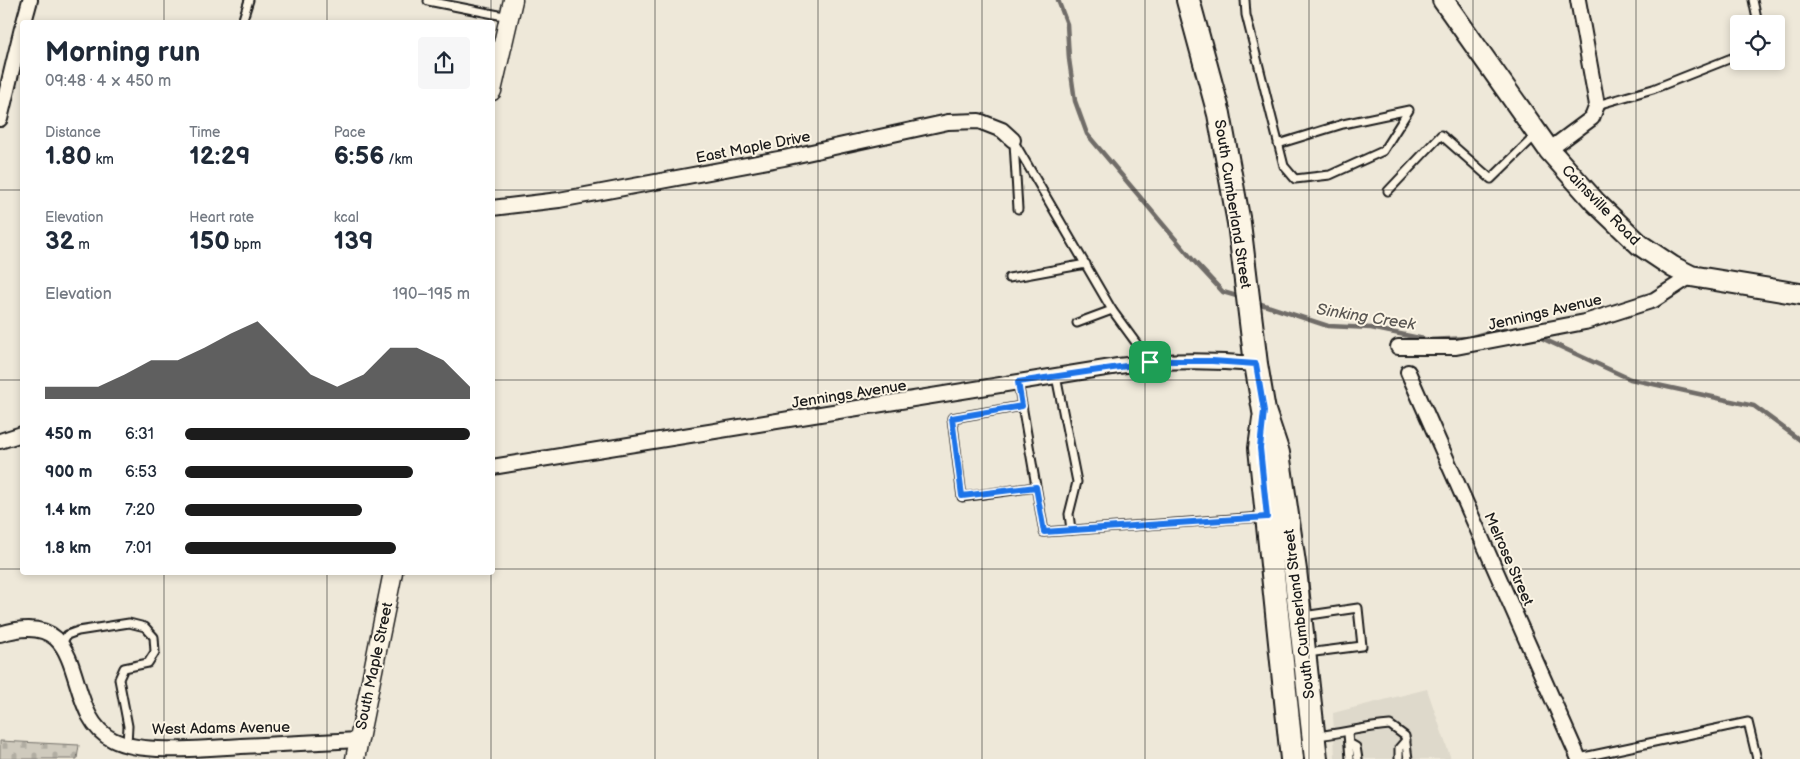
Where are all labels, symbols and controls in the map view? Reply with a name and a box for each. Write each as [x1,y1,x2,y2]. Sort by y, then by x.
map controls [1730,15,1785,70]
button: locate [1730,15,1785,70]
text: Morning run [45,36,200,69]
button: share [418,37,470,89]
text: 09:48 · 4 × 450 m [45,72,171,91]
street label: South Cumberland Street [1210,118,1255,290]
text: Distance [45,124,101,141]
text: Time [189,124,220,141]
text: Pace [334,124,366,141]
street label: East Maple Drive [694,127,812,168]
text: 1.80 [45,141,92,172]
text: 12:29 [189,141,250,172]
text: 6:56 [334,141,384,172]
text: km [92,151,114,168]
text: /km [384,151,413,168]
street label: Cainsville Road [1557,161,1644,250]
text: Elevation [45,209,103,226]
text: Heart rate [189,209,254,226]
text: kcal [334,209,359,226]
text: 32 [45,226,75,257]
text: 150 [189,226,230,257]
text: 139 [334,226,373,257]
text: m [75,236,90,253]
text: bpm [230,236,261,253]
text: Elevation [45,285,112,304]
text: 190–195 m [392,285,470,304]
street label: Jennings Avenue [1487,290,1604,335]
water label: Sinking Creek [1315,300,1418,335]
pin [1129,341,1171,383]
icon: arrive [1136,348,1164,376]
street label: Jennings Avenue [790,376,908,413]
text: 450 m [45,425,92,444]
text: 6:31 [125,425,154,444]
text: 900 m [45,463,92,482]
text: 6:53 [125,463,157,482]
text: 1.4 km [45,501,91,520]
text: 7:20 [125,501,155,520]
street label: Melrose Street [1480,510,1538,609]
street label: South Cumberland Street [1280,528,1319,700]
text: 1.8 km [45,539,91,558]
text: 7:01 [125,539,152,558]
street label: South Maple Street [352,600,397,732]
street label: West Adams Avenue [152,718,290,739]

